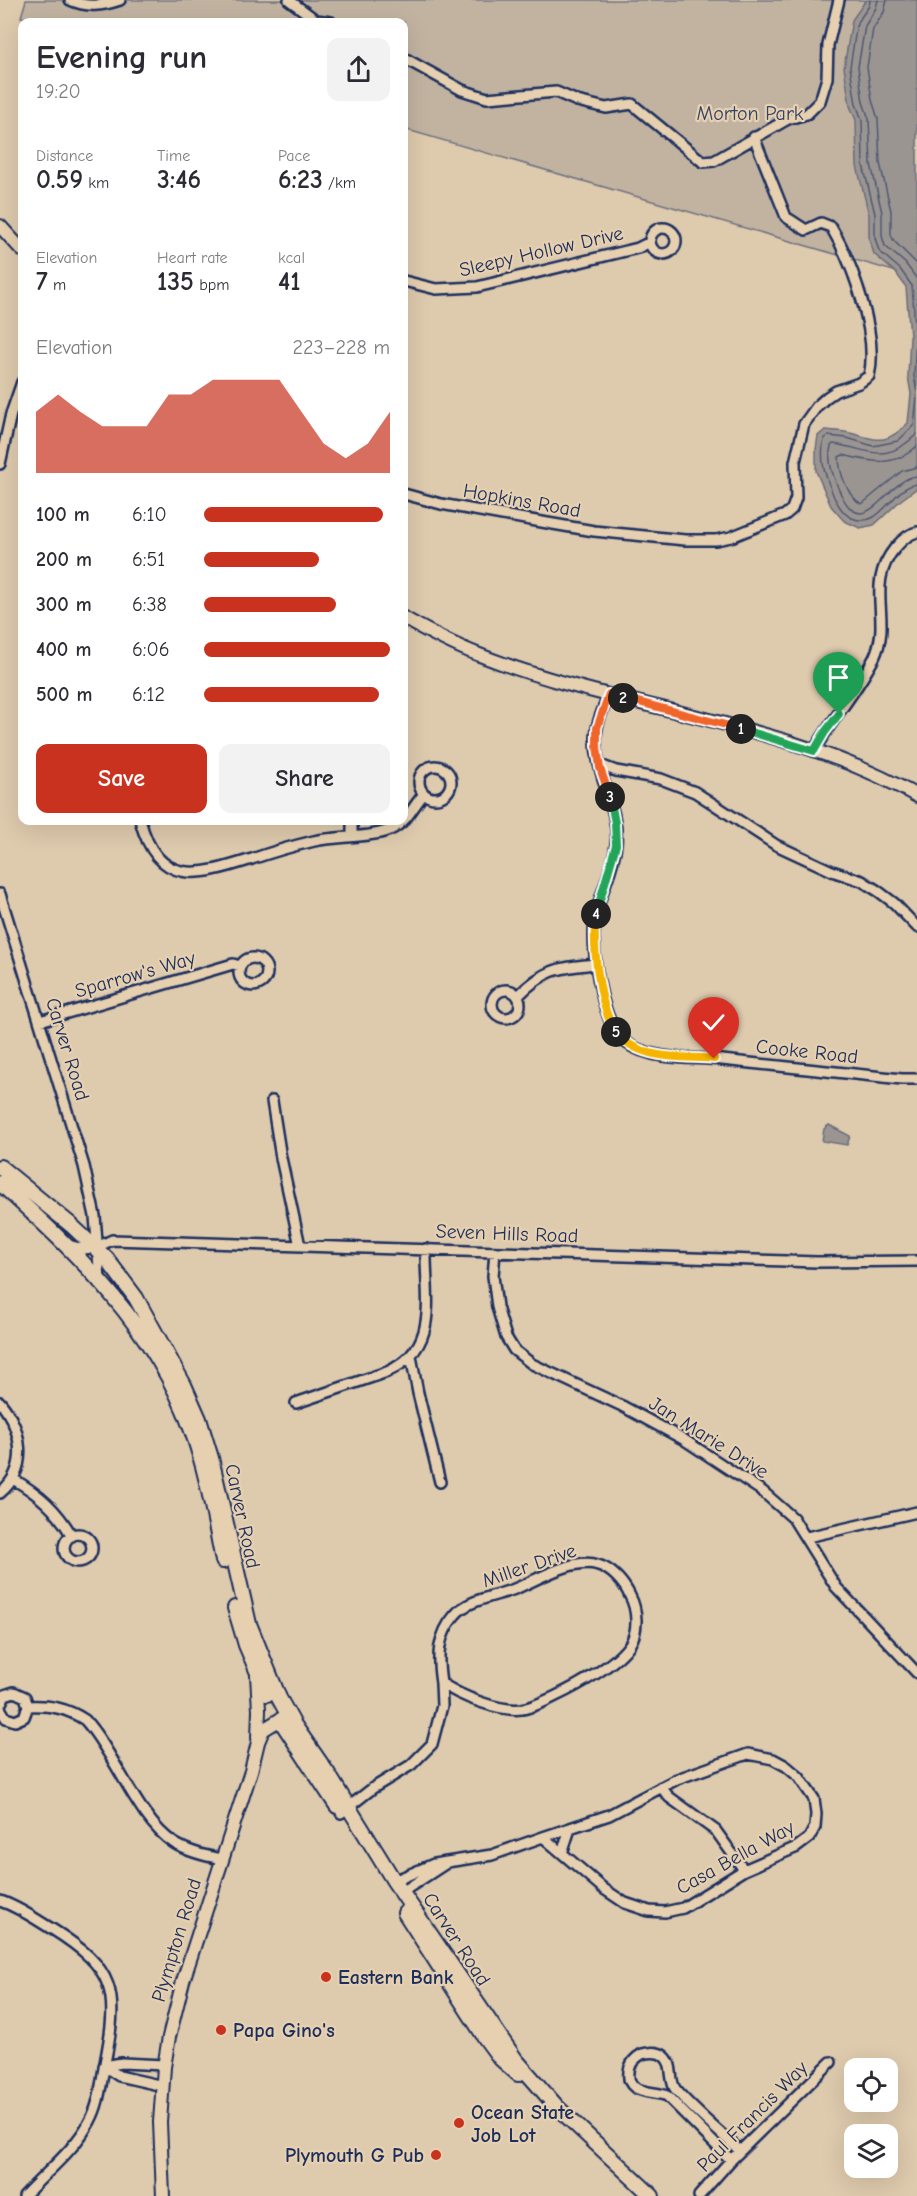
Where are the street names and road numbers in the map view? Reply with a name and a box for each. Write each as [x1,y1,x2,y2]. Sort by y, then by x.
street label: Sleepy Hollow Drive [457,221,625,282]
street label: Hopkins Road [461,479,583,522]
street label: Sparrow's Way [72,946,198,1003]
street label: Carver Road [41,995,94,1103]
street label: Cooke Road [755,1035,859,1068]
street label: Seven Hills Road [435,1220,579,1247]
street label: Jan Marie Drive [645,1392,773,1483]
street label: Carver Road [220,1462,265,1570]
street label: Miller Drive [479,1539,579,1592]
street label: Casa Bella Way [672,1816,798,1899]
street label: Plympton Road [147,1876,206,2005]
street label: Carver Road [418,1888,495,1990]
street label: Paul Francis Way [692,2056,812,2176]

